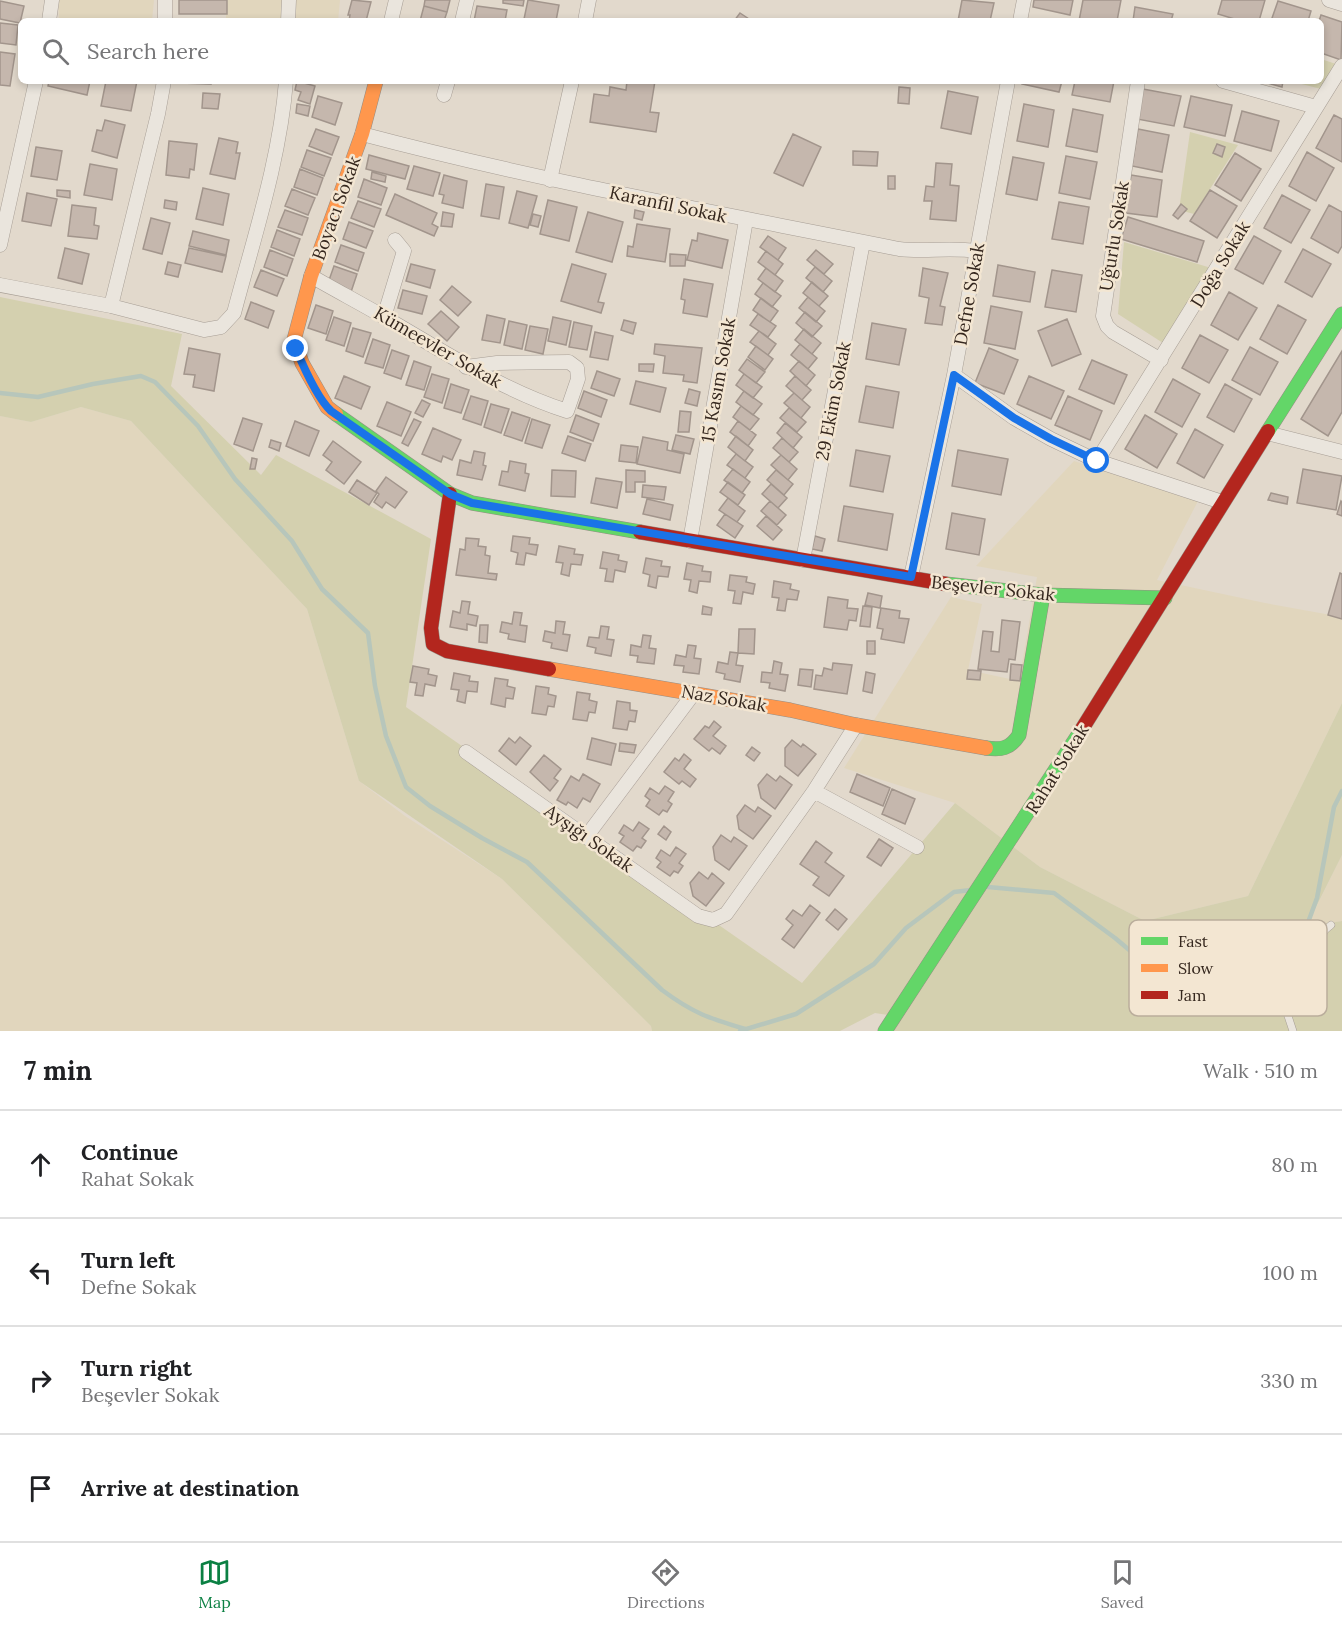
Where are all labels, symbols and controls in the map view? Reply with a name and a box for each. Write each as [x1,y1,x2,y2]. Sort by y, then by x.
search box [18,18,1324,84]
icon: search [39,35,72,68]
text: Search here [87,37,209,65]
street label: Boyacı Sokak [307,152,366,263]
street label: Uğurlu Sokak [1094,179,1134,293]
street label: Karanfil Sokak [607,180,729,228]
street label: Doğa Sokak [1185,216,1255,312]
street label: Defne Sokak [949,240,989,347]
street label: Kümeevler Sokak [370,301,506,393]
street label: 15 Kasım Sokak [696,316,740,444]
route end [282,335,308,361]
street label: 29 Ekim Sokak [810,339,856,463]
route start [1083,447,1109,473]
street label: Beşevler Sokak [930,570,1056,606]
street label: Naz Sokak [680,679,769,717]
street label: Rahat Sokak [1020,720,1094,818]
street label: Ayşığı Sokak [539,798,638,877]
legend [1129,920,1327,1016]
text: Fast [1178,931,1209,951]
text: Slow [1178,958,1214,978]
text: Jam [1177,985,1206,1005]
text: 7 min [24,1054,92,1087]
text: Walk · 510 m [1203,1058,1318,1083]
text: Continue [81,1138,178,1166]
icon: ahead [24,1148,57,1181]
text: 80 m [1271,1152,1318,1177]
text: Rahat Sokak [81,1166,194,1191]
text: Turn left [81,1246,175,1274]
icon: left [24,1256,57,1289]
text: 100 m [1263,1260,1318,1285]
text: Defne Sokak [81,1274,197,1299]
text: Turn right [81,1354,192,1382]
icon: right [24,1364,57,1397]
text: 330 m [1260,1368,1318,1393]
text: Beşevler Sokak [81,1382,219,1407]
icon: arrive [24,1472,57,1505]
text: Arrive at destination [81,1474,299,1502]
tab: Map [198,1556,231,1612]
tab: Directions [627,1556,705,1612]
tab: Saved [1101,1556,1144,1612]

